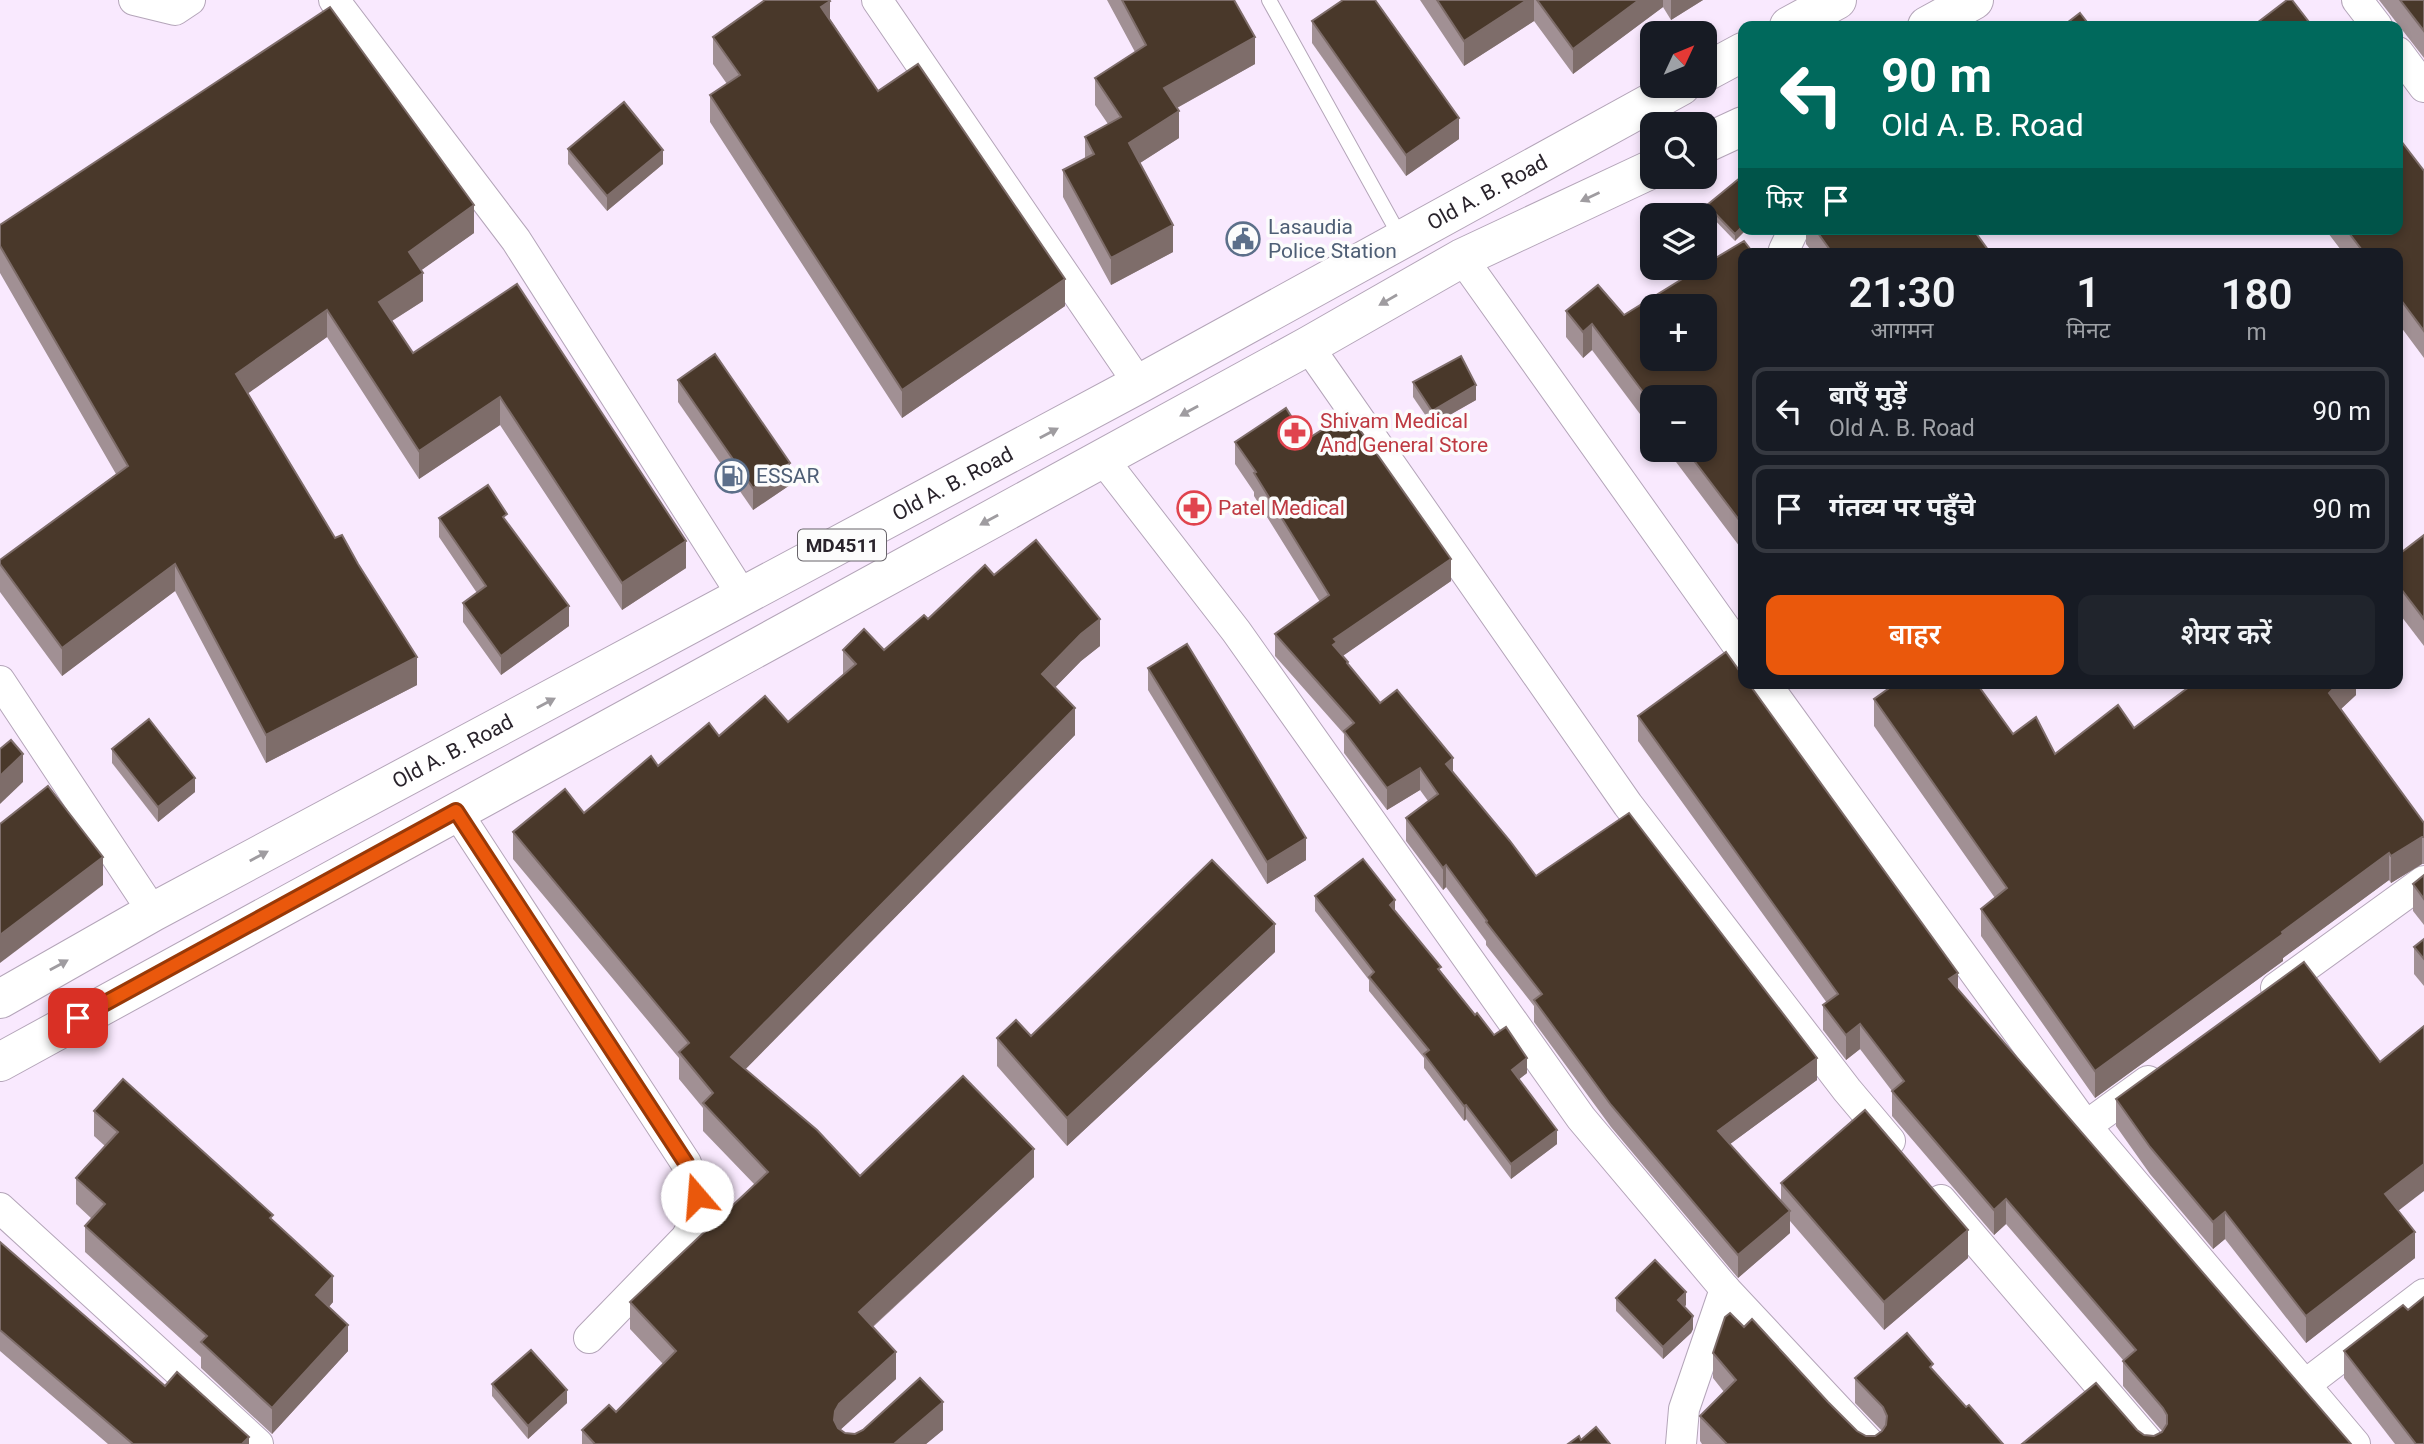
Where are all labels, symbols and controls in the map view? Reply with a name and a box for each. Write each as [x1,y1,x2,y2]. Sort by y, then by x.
north arrow [1640,21,1717,98]
map controls [1640,21,1717,462]
text: 90 m [1881,47,1992,104]
icon: left [1766,49,1857,140]
text: Old A. B. Road [1881,106,2084,144]
button: search [1640,112,1717,189]
street label: Old A. B. Road [1423,150,1551,235]
icon: arrive [1817,182,1855,220]
text: फिर [1766,184,1803,214]
one-way arrow [1580,192,1600,203]
button: layers [1640,203,1717,280]
place label: Lasaudia Police Station [1268,215,1397,263]
public building icon: Lasaudia Police Station [1224,220,1262,258]
text: 21:30 [1848,268,1956,317]
text: 1 [2076,268,2100,317]
text: 180 [2221,270,2293,319]
one-way arrow [1378,294,1397,306]
button: + [1640,294,1717,371]
text: आगमन [1871,317,1934,344]
text: मिनट [2066,317,2110,344]
text: m [2247,319,2267,346]
text: बाएँ मुड़ें [1829,380,1907,410]
button: − [1640,385,1717,462]
icon: left [1770,392,1808,430]
text: 90 m [2313,396,2371,426]
one-way arrow [1179,405,1198,417]
place label: Shivam Medical And General Store [1320,409,1488,457]
pharmacy icon: Shivam Medical And General Store [1276,414,1314,452]
text: Old A. B. Road [1829,415,1975,442]
one-way arrow [1039,427,1058,439]
street label: Old A. B. Road [888,442,1017,526]
fuel station icon: ESSAR [713,457,751,495]
place label: ESSAR [756,464,820,488]
pharmacy icon: Patel Medical [1175,489,1213,527]
icon: arrive [1770,490,1808,528]
text: गंतव्य पर पहुँचे [1829,492,1976,522]
text: 90 m [2313,494,2371,524]
place label: Patel Medical [1218,496,1345,520]
one-way arrow [979,514,999,526]
road number: MD4511 [798,530,886,560]
button: बाहर [1766,595,2064,675]
button: शेयर करें [2078,595,2375,675]
one-way arrow [536,697,556,709]
street label: Old A. B. Road [388,709,517,794]
one-way arrow [249,850,269,862]
one-way arrow [50,959,69,972]
pin [48,988,108,1048]
icon: arrive [59,999,97,1037]
position arrow [660,1159,734,1233]

